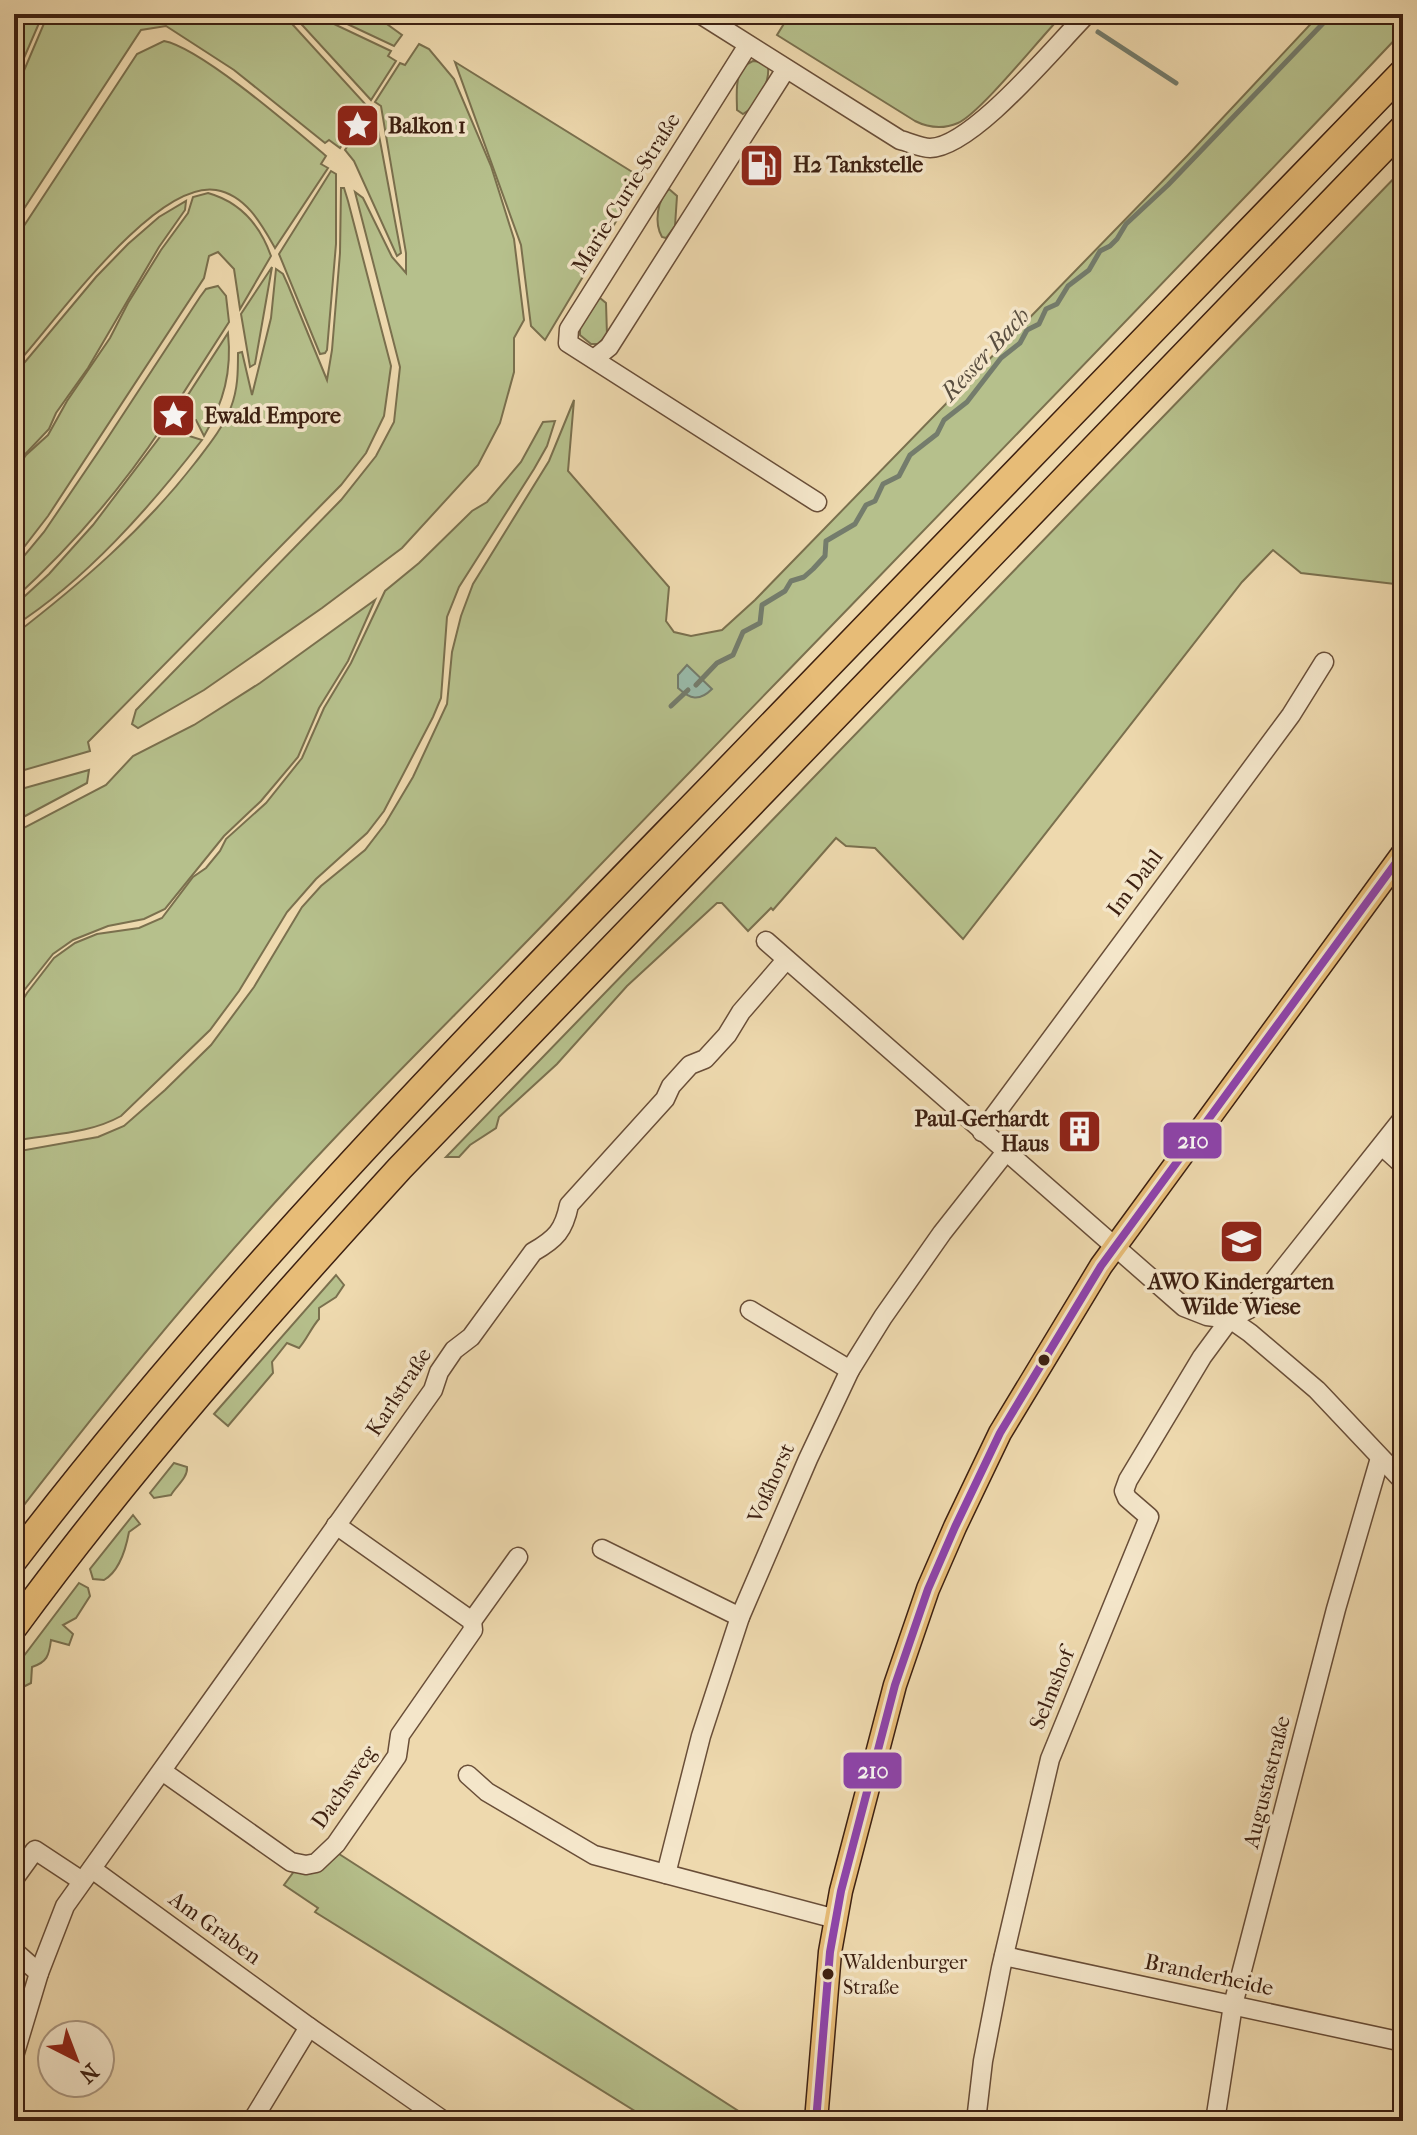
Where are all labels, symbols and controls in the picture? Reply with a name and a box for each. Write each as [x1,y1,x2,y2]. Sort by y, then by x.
place icon: Balkon 1 [333,102,381,150]
street label: Marie-Curie-Straße [566,108,686,278]
place label: Balkon 1 [388,113,466,139]
fuel station icon: H2 Tankstelle [738,141,786,189]
place label: H2 Tankstelle [793,152,923,178]
water label: Resser Bach [933,302,1035,408]
place icon: Ewald Empore [149,392,197,440]
place label: Ewald Empore [204,403,341,429]
street label: Im Dahl [1101,844,1169,922]
place label: Paul-Gerhardt Haus [914,1106,1050,1157]
building icon: Paul-Gerhardt Haus [1056,1108,1104,1156]
line badge: 210 [1162,1121,1223,1160]
text: 210 [1177,1128,1209,1154]
school or university icon: AWO Kindergarten Wilde Wiese [1217,1217,1265,1265]
place label: AWO Kindergarten Wilde Wiese [1146,1269,1334,1320]
street label: Karlstraße [361,1343,437,1441]
unlabelled marker [1036,1352,1052,1368]
street label: Voßhorst [742,1439,800,1528]
street label: Selmshof [1024,1640,1082,1733]
street label: Augustastraße [1238,1713,1296,1852]
street label: Dachsweg [306,1740,382,1834]
line badge: 210 [842,1751,903,1790]
text: 210 [857,1758,889,1784]
street label: Am Graben [163,1885,266,1970]
street label: Branderheide [1142,1949,1276,2001]
place label: Waldenburger Straße [842,1951,968,1999]
marker: Waldenburger Straße [820,1966,836,1982]
north arrow [36,2019,116,2099]
text: N [74,2058,104,2089]

